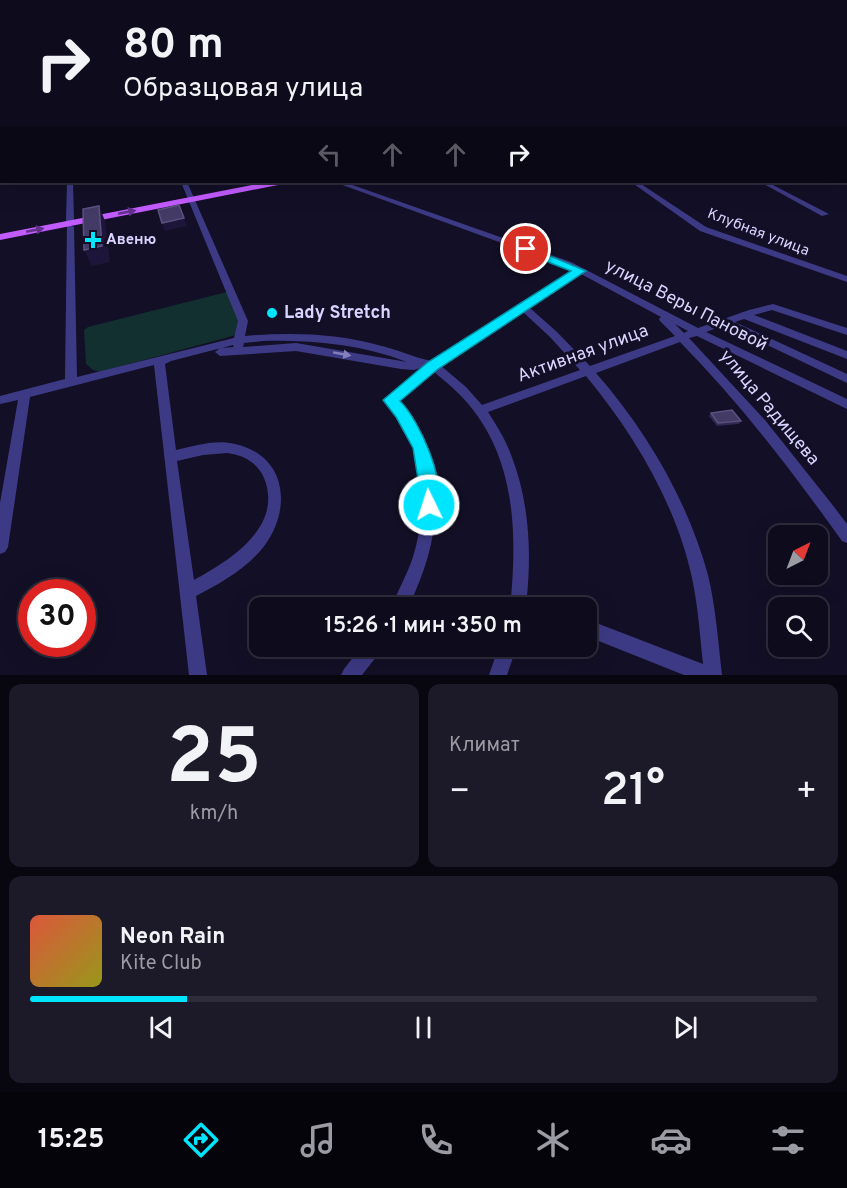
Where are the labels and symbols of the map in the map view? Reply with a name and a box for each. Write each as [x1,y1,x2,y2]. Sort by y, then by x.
street label: Клубная улица [704,205,812,261]
one-way arrow [118,207,137,216]
pin [500,223,551,274]
one-way arrow [26,225,45,234]
marker: Авеню [84,231,102,249]
place label: Авеню [106,231,156,250]
street label: улица Веры Пановой [601,255,771,357]
place label: Lady Stretch [284,302,391,325]
marker: Lady Stretch [265,306,279,320]
street label: Активная улица [514,320,652,388]
street label: улица Радищева [714,345,824,471]
one-way arrow [332,350,351,359]
position arrow [397,473,461,537]
north arrow [768,525,828,585]
speed limit sign: 30 [18,579,96,657]

